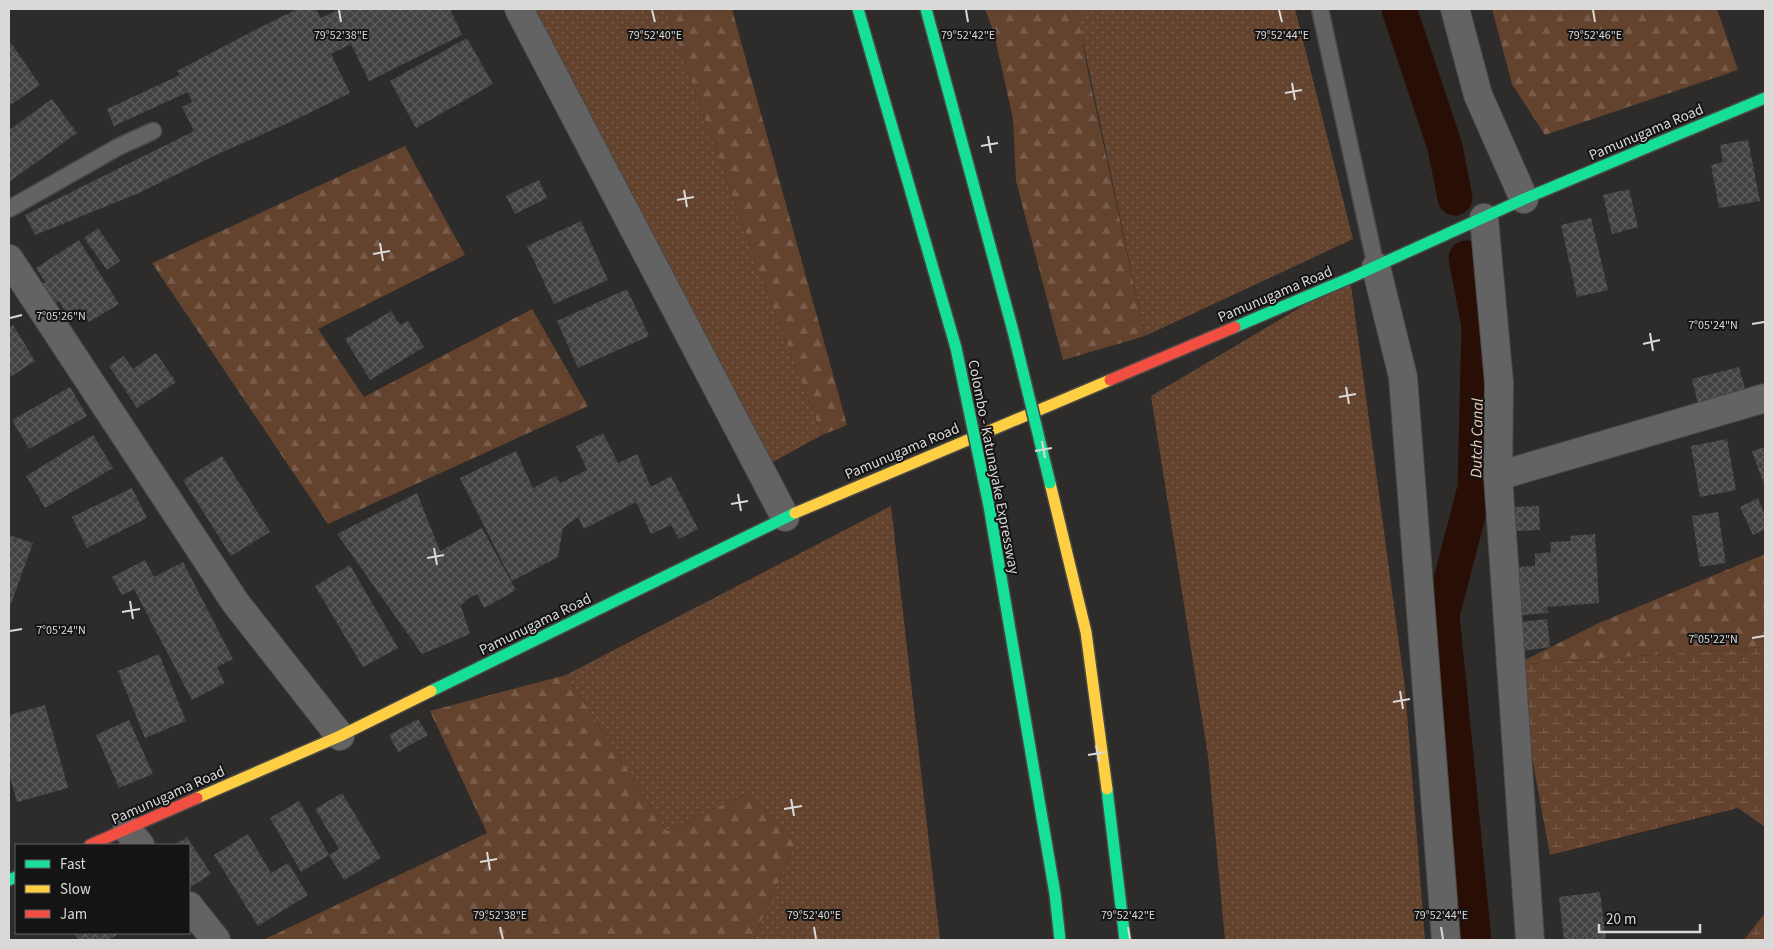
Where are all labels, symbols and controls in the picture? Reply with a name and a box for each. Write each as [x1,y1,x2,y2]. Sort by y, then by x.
text: 79°52'38"E [314,27,368,44]
text: 79°52'40"E [628,27,682,44]
text: 79°52'42"E [941,27,995,44]
text: 79°52'44"E [1255,27,1309,44]
text: 79°52'46"E [1568,27,1622,44]
street label: Pamunugama Road [1586,99,1707,166]
street label: Pamunugama Road [1215,261,1336,328]
text: 7°05'26"N [36,308,86,325]
text: 7°05'24"N [1688,317,1738,334]
street label: Colombo - Katunayake Expressway [962,358,1025,576]
water label: Dutch Canal [1465,398,1489,478]
street label: Pamunugama Road [842,418,963,485]
street label: Pamunugama Road [476,588,595,661]
text: 7°05'24"N [36,622,86,639]
text: 7°05'22"N [1688,631,1738,648]
street label: Pamunugama Road [108,761,228,830]
legend [15,844,190,934]
text: Fast [60,854,86,875]
text: Slow [60,879,91,900]
scale bar [1599,902,1700,934]
text: Jam [60,904,87,925]
text: 79°52'38"E [473,907,527,924]
text: 79°52'40"E [787,907,841,924]
text: 79°52'42"E [1101,907,1155,924]
text: 79°52'44"E [1414,907,1468,924]
text: 20 m [1606,909,1636,930]

